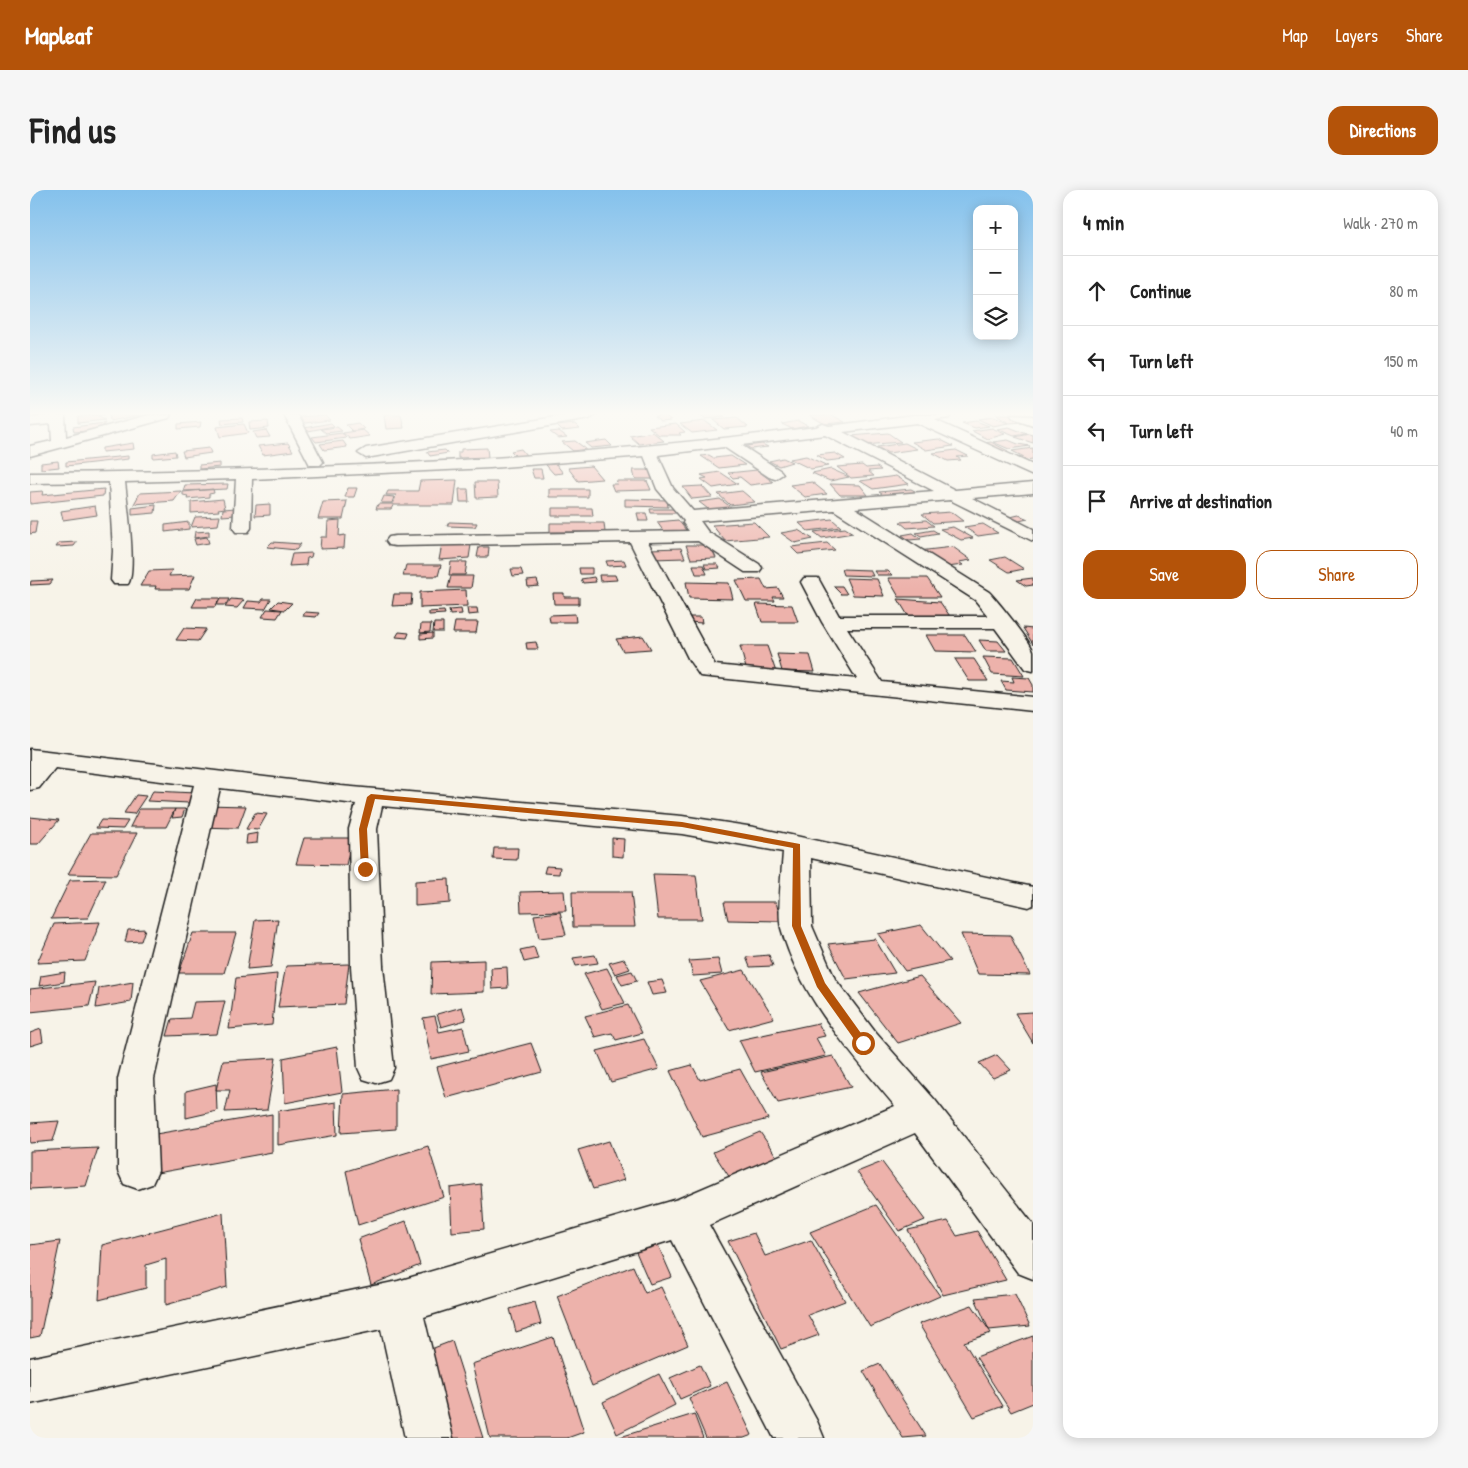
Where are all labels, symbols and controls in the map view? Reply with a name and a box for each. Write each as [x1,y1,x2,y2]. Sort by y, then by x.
text: Mapleaf [25,19,93,51]
text: Map [1282,23,1308,48]
text: Layers [1336,23,1378,48]
text: Share [1406,23,1443,48]
button: Directions [1328,106,1438,155]
text: Find us [30,107,116,154]
map controls [973,205,1018,340]
button: + [973,205,1018,250]
text: 4 min [1083,208,1124,237]
text: Walk · 270 m [1343,212,1418,234]
button: − [973,250,1018,295]
icon: ahead [1083,277,1111,305]
text: Continue [1130,278,1191,304]
text: 80 m [1389,280,1418,302]
button: layers [973,295,1018,340]
icon: left [1083,347,1111,375]
text: Turn left [1130,348,1193,374]
text: 150 m [1384,350,1418,372]
icon: left [1083,417,1111,445]
text: Turn left [1130,418,1193,444]
text: 40 m [1390,420,1418,442]
icon: arrive [1083,487,1111,515]
text: Arrive at destination [1130,488,1272,514]
button: Save [1083,550,1246,599]
button: Share [1256,550,1418,599]
route end [354,858,377,881]
route start [852,1032,875,1055]

